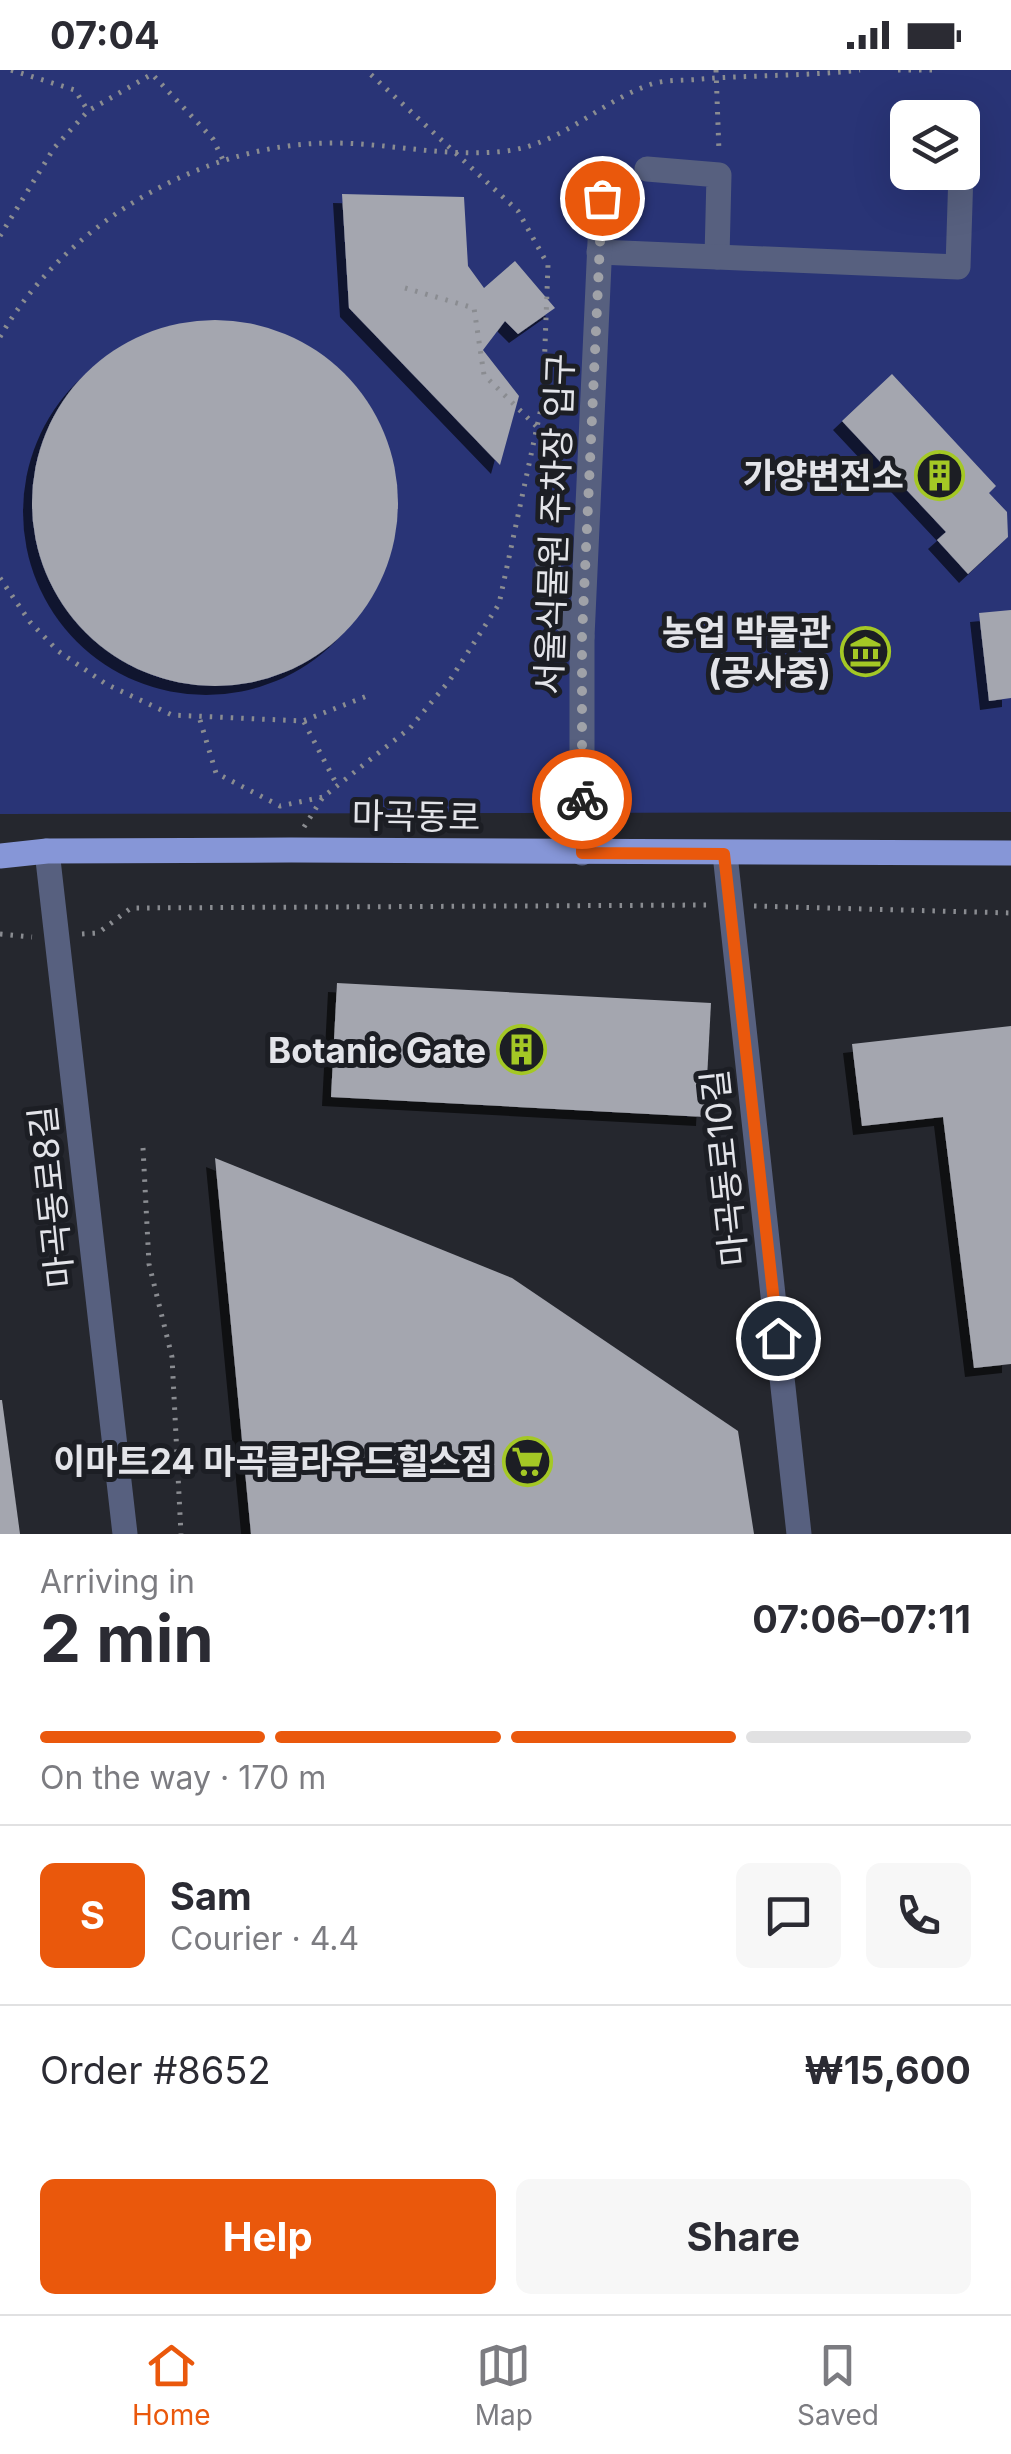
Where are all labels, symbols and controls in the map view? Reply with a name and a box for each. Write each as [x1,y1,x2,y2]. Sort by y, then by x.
text: 07:04 [50,12,160,58]
map controls [890,100,980,190]
button: layers [890,100,980,190]
pin [560,156,645,241]
icon: bag [575,171,630,226]
street label: 서울식물원 주차장 입구 [527,353,581,695]
building icon: 가양변전소 [913,449,965,501]
place label: 가양변전소 [743,454,904,496]
place label: 농업 박물관 (공사중) [662,611,831,693]
museum icon: 농업 박물관 (공사중) [840,626,892,678]
courier [532,749,632,849]
icon: bike [555,772,610,827]
street label: 마곡동로 [351,794,481,838]
building icon: Botanic Gate [495,1024,547,1076]
place label: Botanic Gate [268,1029,486,1071]
street label: 마곡동로10길 [693,1068,755,1268]
street label: 마곡동로8길 [21,1104,81,1290]
pin [736,1296,821,1381]
icon: home [751,1311,806,1366]
supermarket icon: 이마트24 마곡클라우드힐스점 [502,1435,554,1487]
place label: 이마트24 마곡클라우드힐스점 [53,1440,493,1482]
text: Arriving in [40,1562,195,1601]
text: 07:06–07:11 [752,1596,971,1642]
text: 2 min [40,1599,214,1678]
text: On the way · 170 m [40,1758,326,1797]
button: chat [736,1863,841,1968]
button: phone [866,1863,971,1968]
text: Sam [170,1873,252,1919]
text: S [80,1892,105,1938]
text: Courier · 4.4 [170,1919,359,1958]
text: Order #8652 [40,2047,271,2093]
text: ₩15,600 [804,2047,971,2093]
button: Help [40,2179,496,2294]
button: Share [516,2179,971,2294]
tab: Home [132,2338,211,2432]
tab: Map [475,2338,533,2432]
tab: Saved [797,2338,879,2432]

